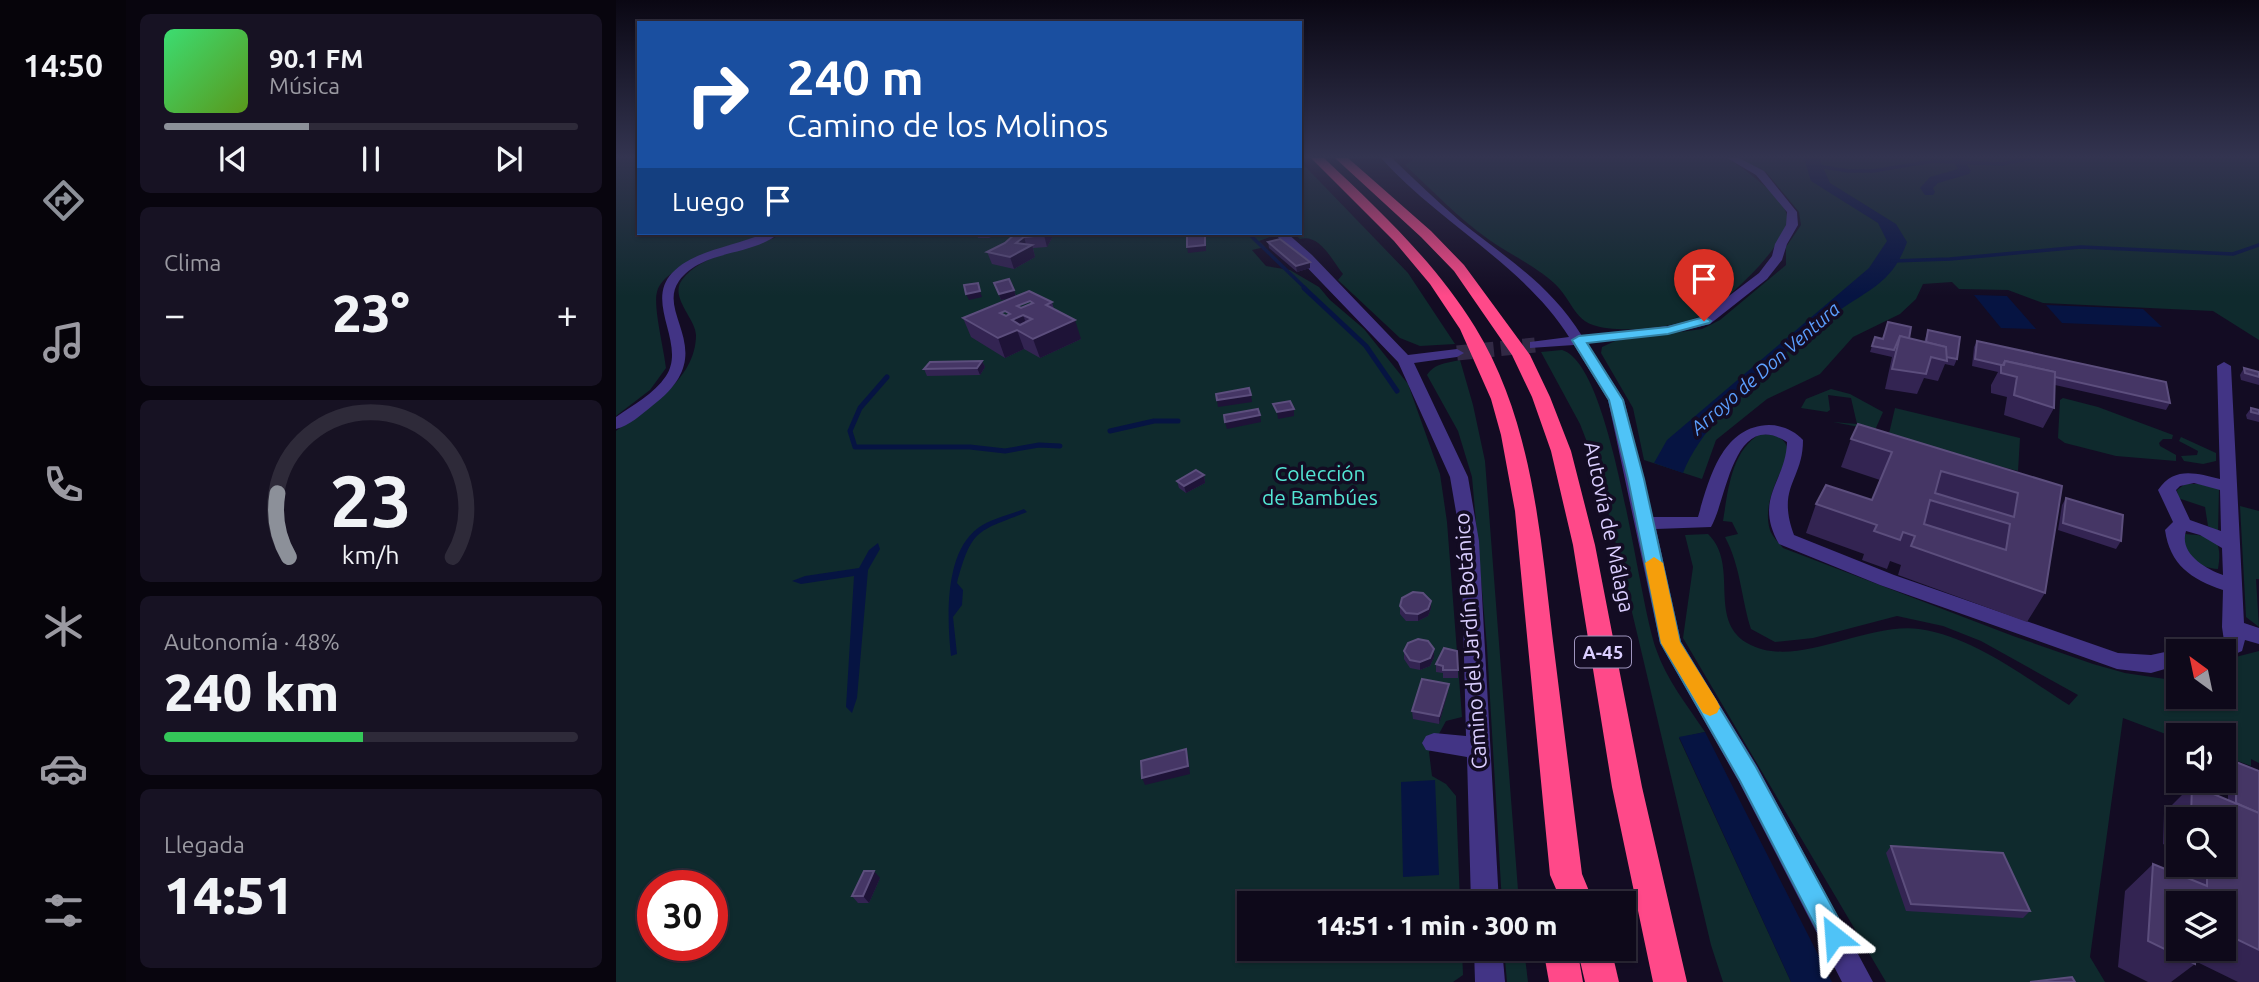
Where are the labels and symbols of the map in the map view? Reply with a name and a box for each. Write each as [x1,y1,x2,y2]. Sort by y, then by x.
pin [1674,249,1734,321]
water label: Arroyo de Don Ventura [1685,297,1844,439]
street label: Autovía de Málaga [1580,439,1640,614]
park label: Colección de Bambúes [1262,461,1378,509]
street label: Camino del Jardín Botánico [1449,512,1491,770]
road number: A-45 [1575,636,1631,667]
north arrow [2166,639,2236,709]
speed limit sign: 30 [637,870,728,961]
position arrow [1797,899,1871,973]

